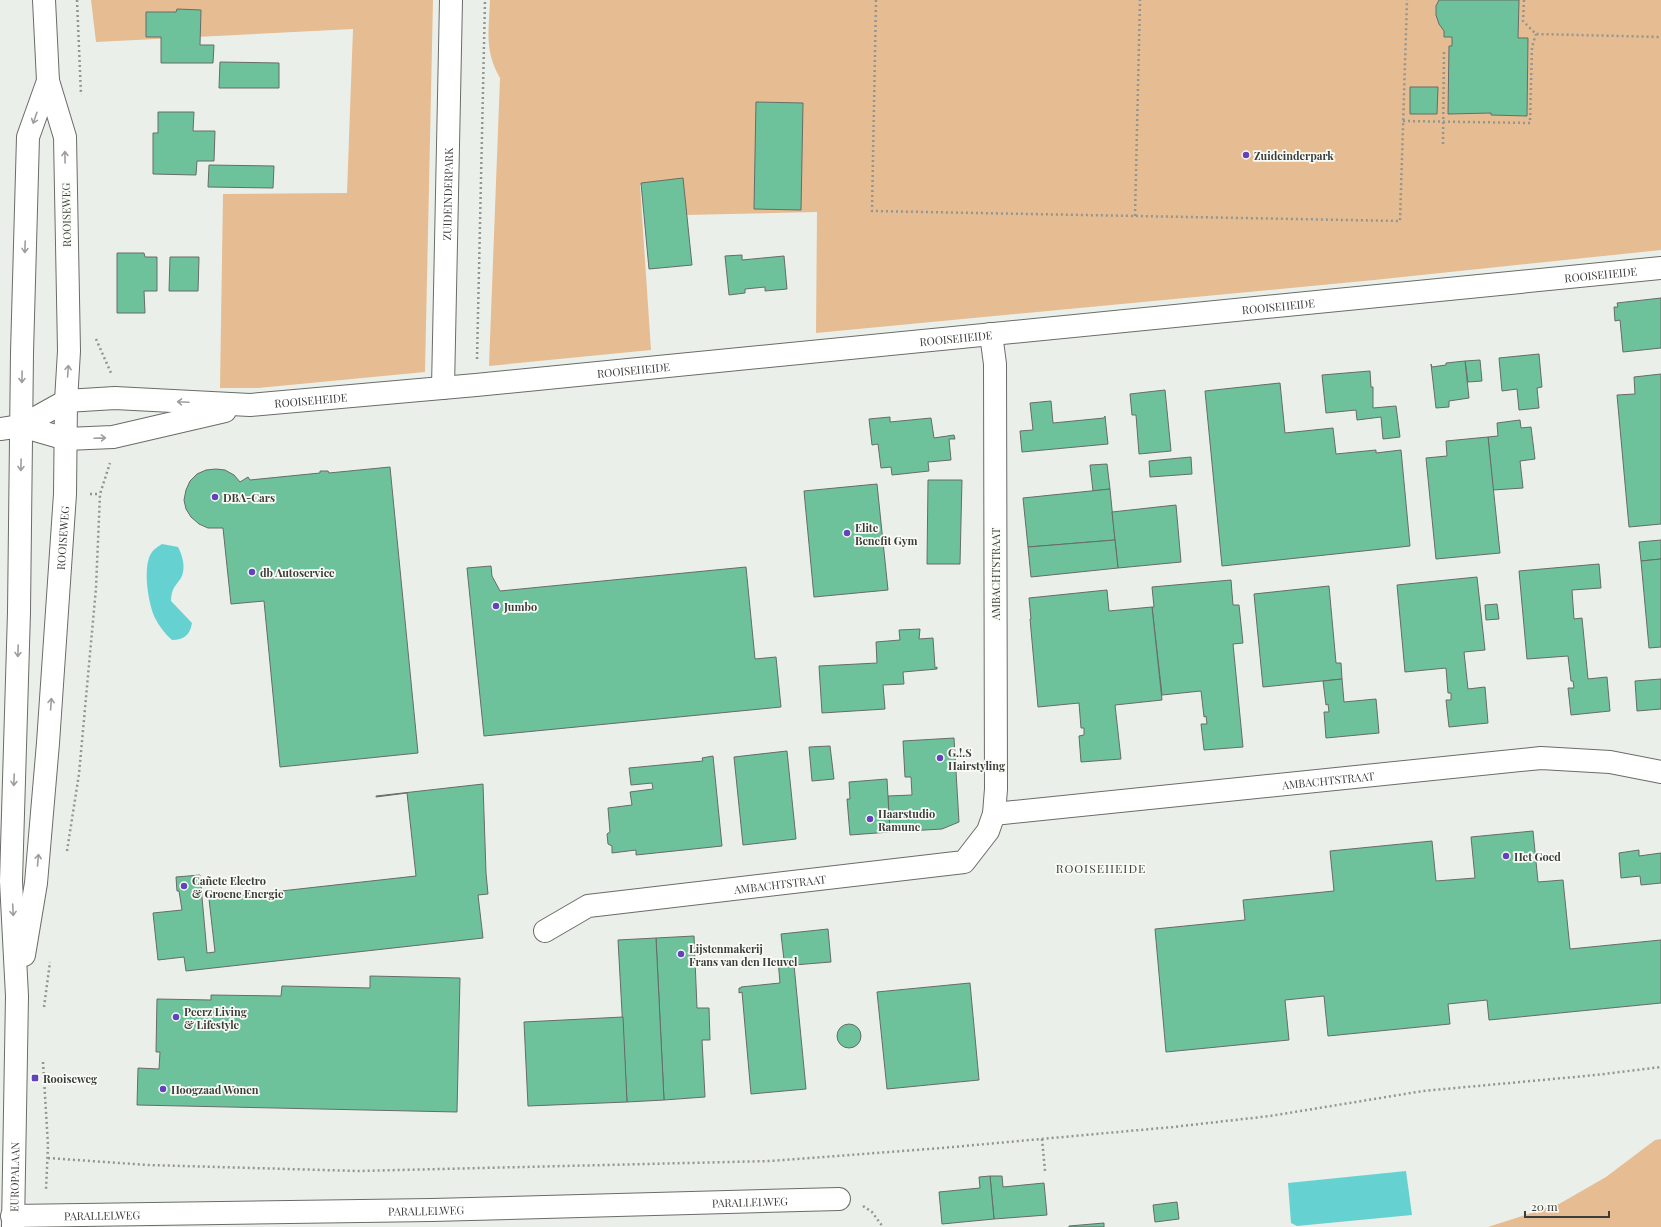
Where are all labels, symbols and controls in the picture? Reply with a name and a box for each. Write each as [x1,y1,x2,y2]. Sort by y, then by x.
one-way arrow [31,111,38,124]
street label: ZUIDEINDERPARK [439,147,455,241]
place label: Zuideinderpark [1254,148,1334,163]
marker: Zuideinderpark [1241,150,1251,160]
one-way arrow [61,151,69,164]
street label: ROOISEWEG [58,183,74,247]
one-way arrow [21,240,29,253]
street label: ROOISEHEIDE [1564,263,1638,285]
street label: ROOISEHEIDE [1241,295,1316,317]
street label: ROOISEHEIDE [919,327,993,349]
street label: ROOISEHEIDE [596,358,671,381]
one-way arrow [64,365,71,378]
one-way arrow [18,370,26,383]
street label: ROOISEHEIDE [274,389,348,410]
one-way arrow [177,398,190,405]
one-way arrow [93,434,106,442]
one-way arrow [17,458,24,471]
place label: DBA-Cars [223,490,275,505]
marker: DBA-Cars [210,492,220,502]
street label: ROOISEWEG [52,505,72,571]
place label: Elite Benefit Gym [855,520,917,548]
marker: Elite Benefit Gym [842,528,852,538]
street label: AMBACHTSTRAAT [988,528,1003,621]
place label: db Autoservice [260,565,335,580]
marker: db Autoservice [247,567,257,577]
place label: Jumbo [503,599,537,614]
marker: Jumbo [491,601,501,611]
one-way arrow [14,644,21,657]
one-way arrow [47,698,54,711]
place label: G.!.S Hairstyling [948,745,1006,773]
marker: G.!.S Hairstyling [935,753,945,763]
street label: AMBACHTSTRAAT [1280,768,1375,792]
one-way arrow [10,773,18,786]
place label: Haarstudio Ramune [878,806,935,834]
marker: Haarstudio Ramune [865,814,875,824]
place label: Het Goed [1514,849,1561,864]
marker: Het Goed [1501,851,1511,861]
one-way arrow [34,854,41,867]
district label: ROOISEHEIDE [1056,860,1146,876]
street label: AMBACHTSTRAAT [732,871,827,896]
place label: Cañete Electro & Groene Energie [192,873,284,901]
marker: Cañete Electro & Groene Energie [179,881,189,891]
one-way arrow [9,903,16,916]
place label: Lijstenmakerij Frans van den Heuvel [689,941,798,969]
marker: Lijstenmakerij Frans van den Heuvel [676,949,686,959]
place label: Peerz Living & Lifestyle [184,1004,248,1032]
marker: Peerz Living & Lifestyle [171,1012,181,1022]
place label: Rooiseweg [43,1071,98,1086]
marker: Rooiseweg [30,1073,40,1083]
place label: Hoogzaad Wonen [171,1082,259,1097]
marker: Hoogzaad Wonen [158,1084,168,1094]
street label: EUROPALAAN [6,1142,22,1212]
street label: PARALLELWEG [712,1193,788,1210]
scale bar [1525,1193,1609,1219]
text: 20 m [1531,1198,1558,1214]
street label: PARALLELWEG [388,1202,465,1218]
street label: PARALLELWEG [64,1207,140,1223]

